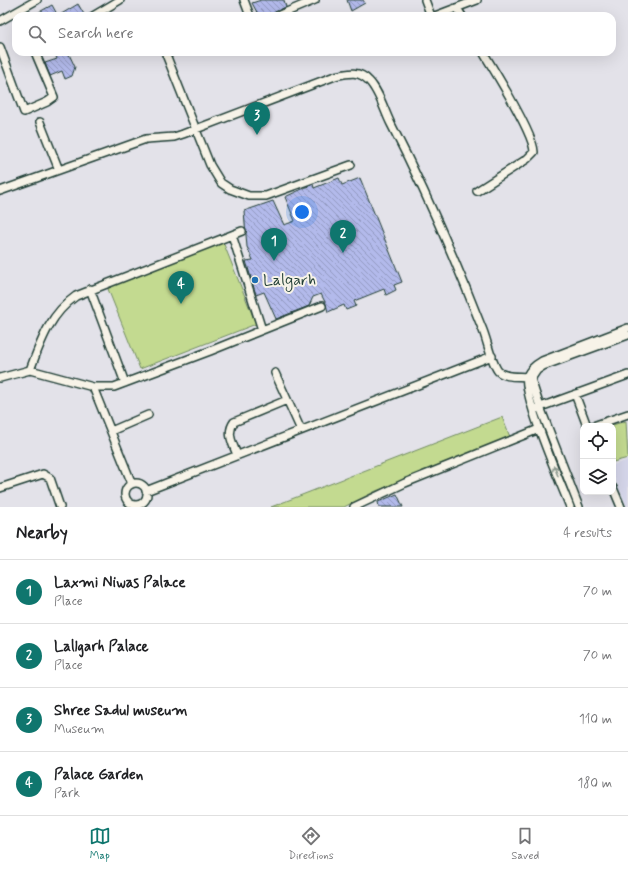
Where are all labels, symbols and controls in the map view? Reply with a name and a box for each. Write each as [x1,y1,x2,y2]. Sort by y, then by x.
search box [12,12,616,56]
icon: search [26,23,48,45]
text: Search here [58,24,134,44]
pin: 3 [244,102,270,135]
your location [292,202,312,222]
pin: 2 [330,220,356,253]
pin: 1 [261,228,287,261]
place label: Lalgarh [263,270,316,292]
pin: 4 [168,271,194,304]
marker: Lalgarh [250,275,260,285]
map controls [580,423,616,495]
button: locate [580,423,616,459]
button: layers [580,459,616,495]
one-way arrow [551,465,559,477]
text: Nearby [16,522,68,544]
text: 4 results [563,525,612,542]
text: Laxmi Niwas Palace [54,573,186,593]
text: 1 [26,583,32,600]
text: 70 m [583,583,612,600]
text: Place [54,593,83,610]
text: Lallgarh Palace [54,637,149,657]
text: 2 [26,647,32,664]
text: 70 m [583,647,612,664]
text: Place [54,657,83,674]
text: Shree Sadul museum [54,701,187,721]
text: 3 [26,711,32,728]
text: 110 m [579,711,612,728]
text: Museum [54,721,105,738]
text: Palace Garden [54,765,143,785]
text: 4 [25,775,33,792]
text: 180 m [577,775,612,792]
text: Park [54,785,80,802]
tab: Map [89,825,111,863]
tab: Directions [288,825,334,863]
tab: Saved [511,825,539,863]

